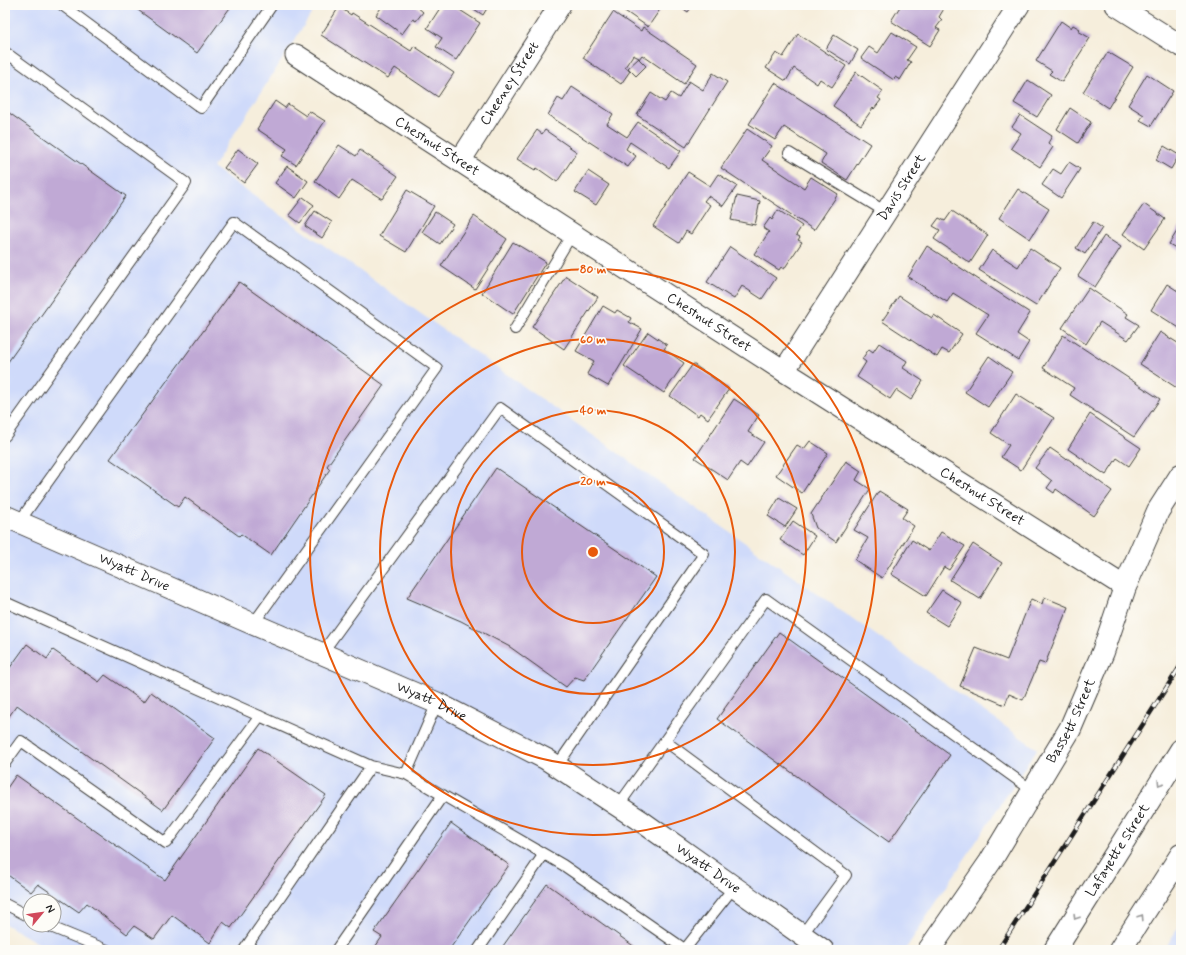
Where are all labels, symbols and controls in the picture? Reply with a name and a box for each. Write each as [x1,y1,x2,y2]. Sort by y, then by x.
street label: Cheeney Street [476,38,543,129]
street label: Chestnut Street [391,112,483,180]
street label: Davis Street [874,150,930,225]
text: 80 m [580,262,607,278]
street label: Chestnut Street [663,288,755,357]
text: 60 m [580,332,606,348]
text: 40 m [580,403,607,419]
street label: Chestnut Street [936,463,1028,530]
text: 20 m [580,474,606,490]
centre of rings [586,545,600,559]
street label: Wyatt Drive [96,549,172,596]
street label: Bassett Street [1042,675,1100,767]
street label: Wyatt Drive [393,678,470,726]
one-way arrow [1157,779,1165,786]
street label: Lafayette Street [1082,800,1154,900]
street label: Wyatt Drive [672,839,744,898]
north arrow [22,893,62,933]
text: N [42,902,58,915]
one-way arrow [1073,913,1081,920]
one-way arrow [1136,914,1144,921]

